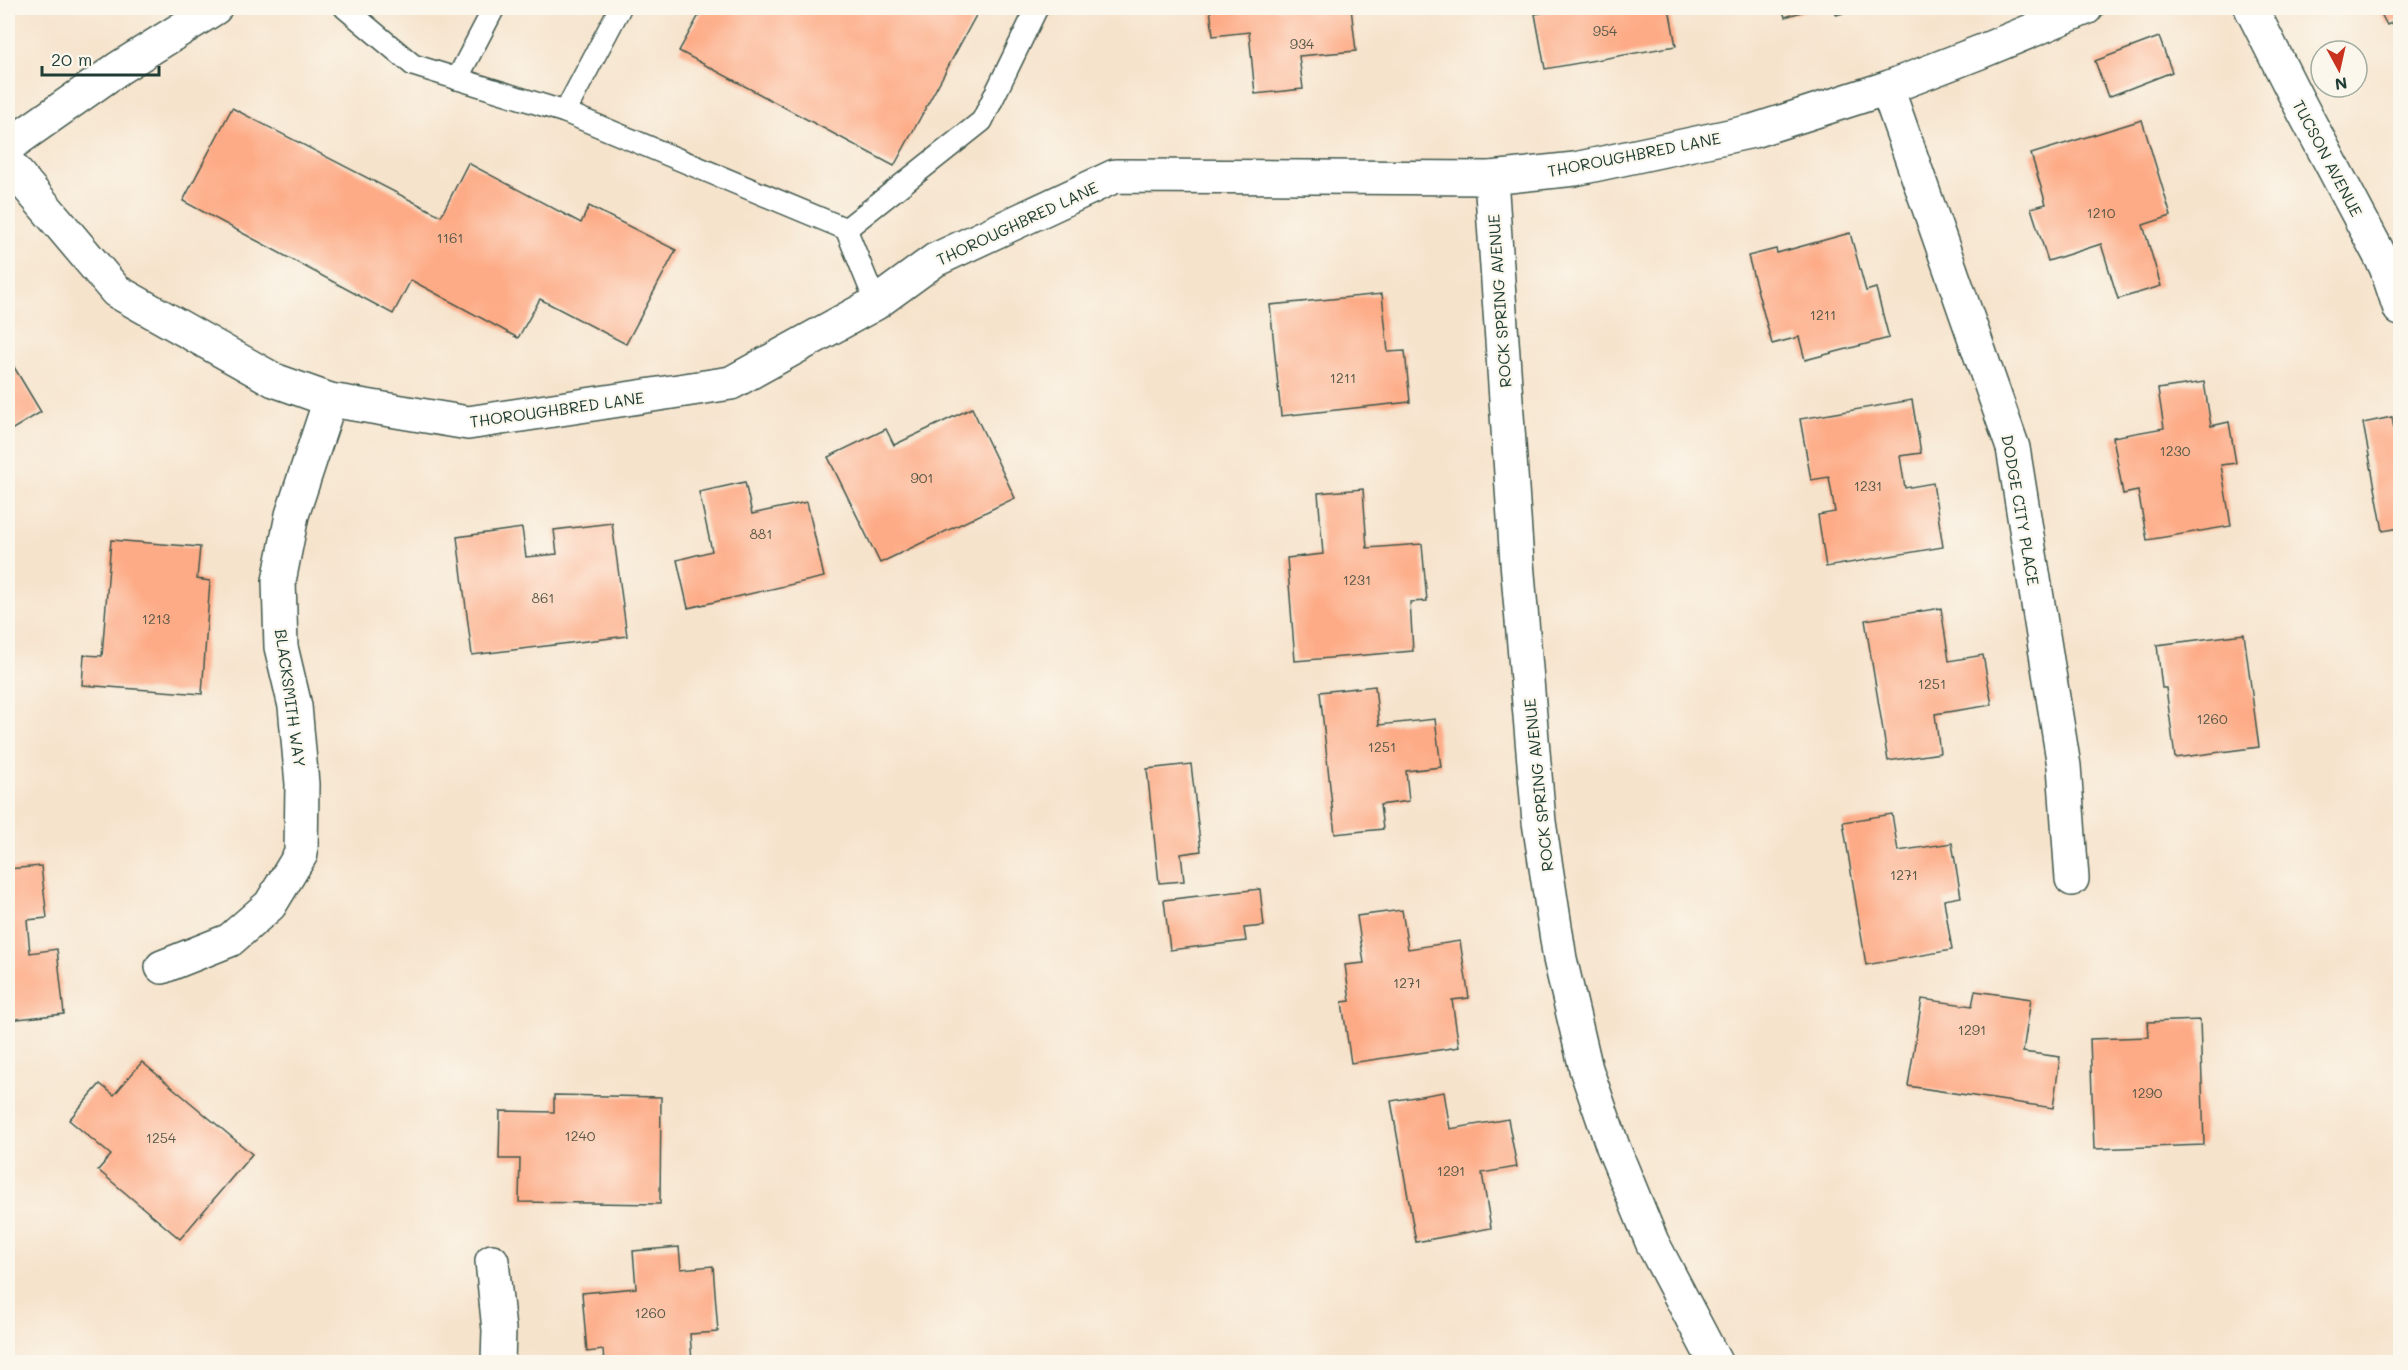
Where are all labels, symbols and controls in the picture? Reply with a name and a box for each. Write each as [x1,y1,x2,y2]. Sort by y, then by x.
house number: 954 [1593,21,1618,40]
house number: 934 [1290,34,1315,53]
scale bar [42,39,159,77]
north arrow [2309,39,2369,99]
text: 20 m [51,47,92,71]
text: N [2334,73,2349,96]
street label: TUCSON AVENUE [2288,96,2368,220]
street label: THOROUGHBRED LANE [1546,127,1722,181]
street label: THOROUGHBRED LANE [933,176,1101,270]
house number: 1210 [2087,203,2116,222]
street label: ROCK SPRING AVENUE [1482,214,1516,388]
house number: 1161 [436,228,464,247]
house number: 1211 [1810,305,1836,324]
house number: 1211 [1330,368,1356,387]
street label: THOROUGHBRED LANE [468,386,646,432]
street label: DODGE CITY PLACE [1997,433,2045,587]
house number: 1230 [2160,441,2191,460]
house number: 901 [910,468,934,487]
house number: 1231 [1854,476,1882,495]
house number: 881 [749,524,773,543]
house number: 1231 [1343,570,1371,589]
house number: 861 [531,588,555,607]
house number: 1213 [142,609,170,628]
street label: BLACKSMITH WAY [271,628,311,768]
house number: 1251 [1918,674,1946,693]
street label: ROCK SPRING AVENUE [1518,697,1558,873]
house number: 1260 [2196,709,2228,728]
house number: 1251 [1368,737,1396,756]
house number: 1271 [1890,865,1918,884]
house number: 1271 [1393,973,1421,992]
house number: 1291 [1958,1020,1986,1039]
house number: 1290 [2132,1083,2163,1102]
house number: 1240 [565,1126,596,1145]
house number: 1254 [146,1128,177,1147]
house number: 1291 [1437,1161,1465,1180]
house number: 1260 [634,1303,666,1322]

